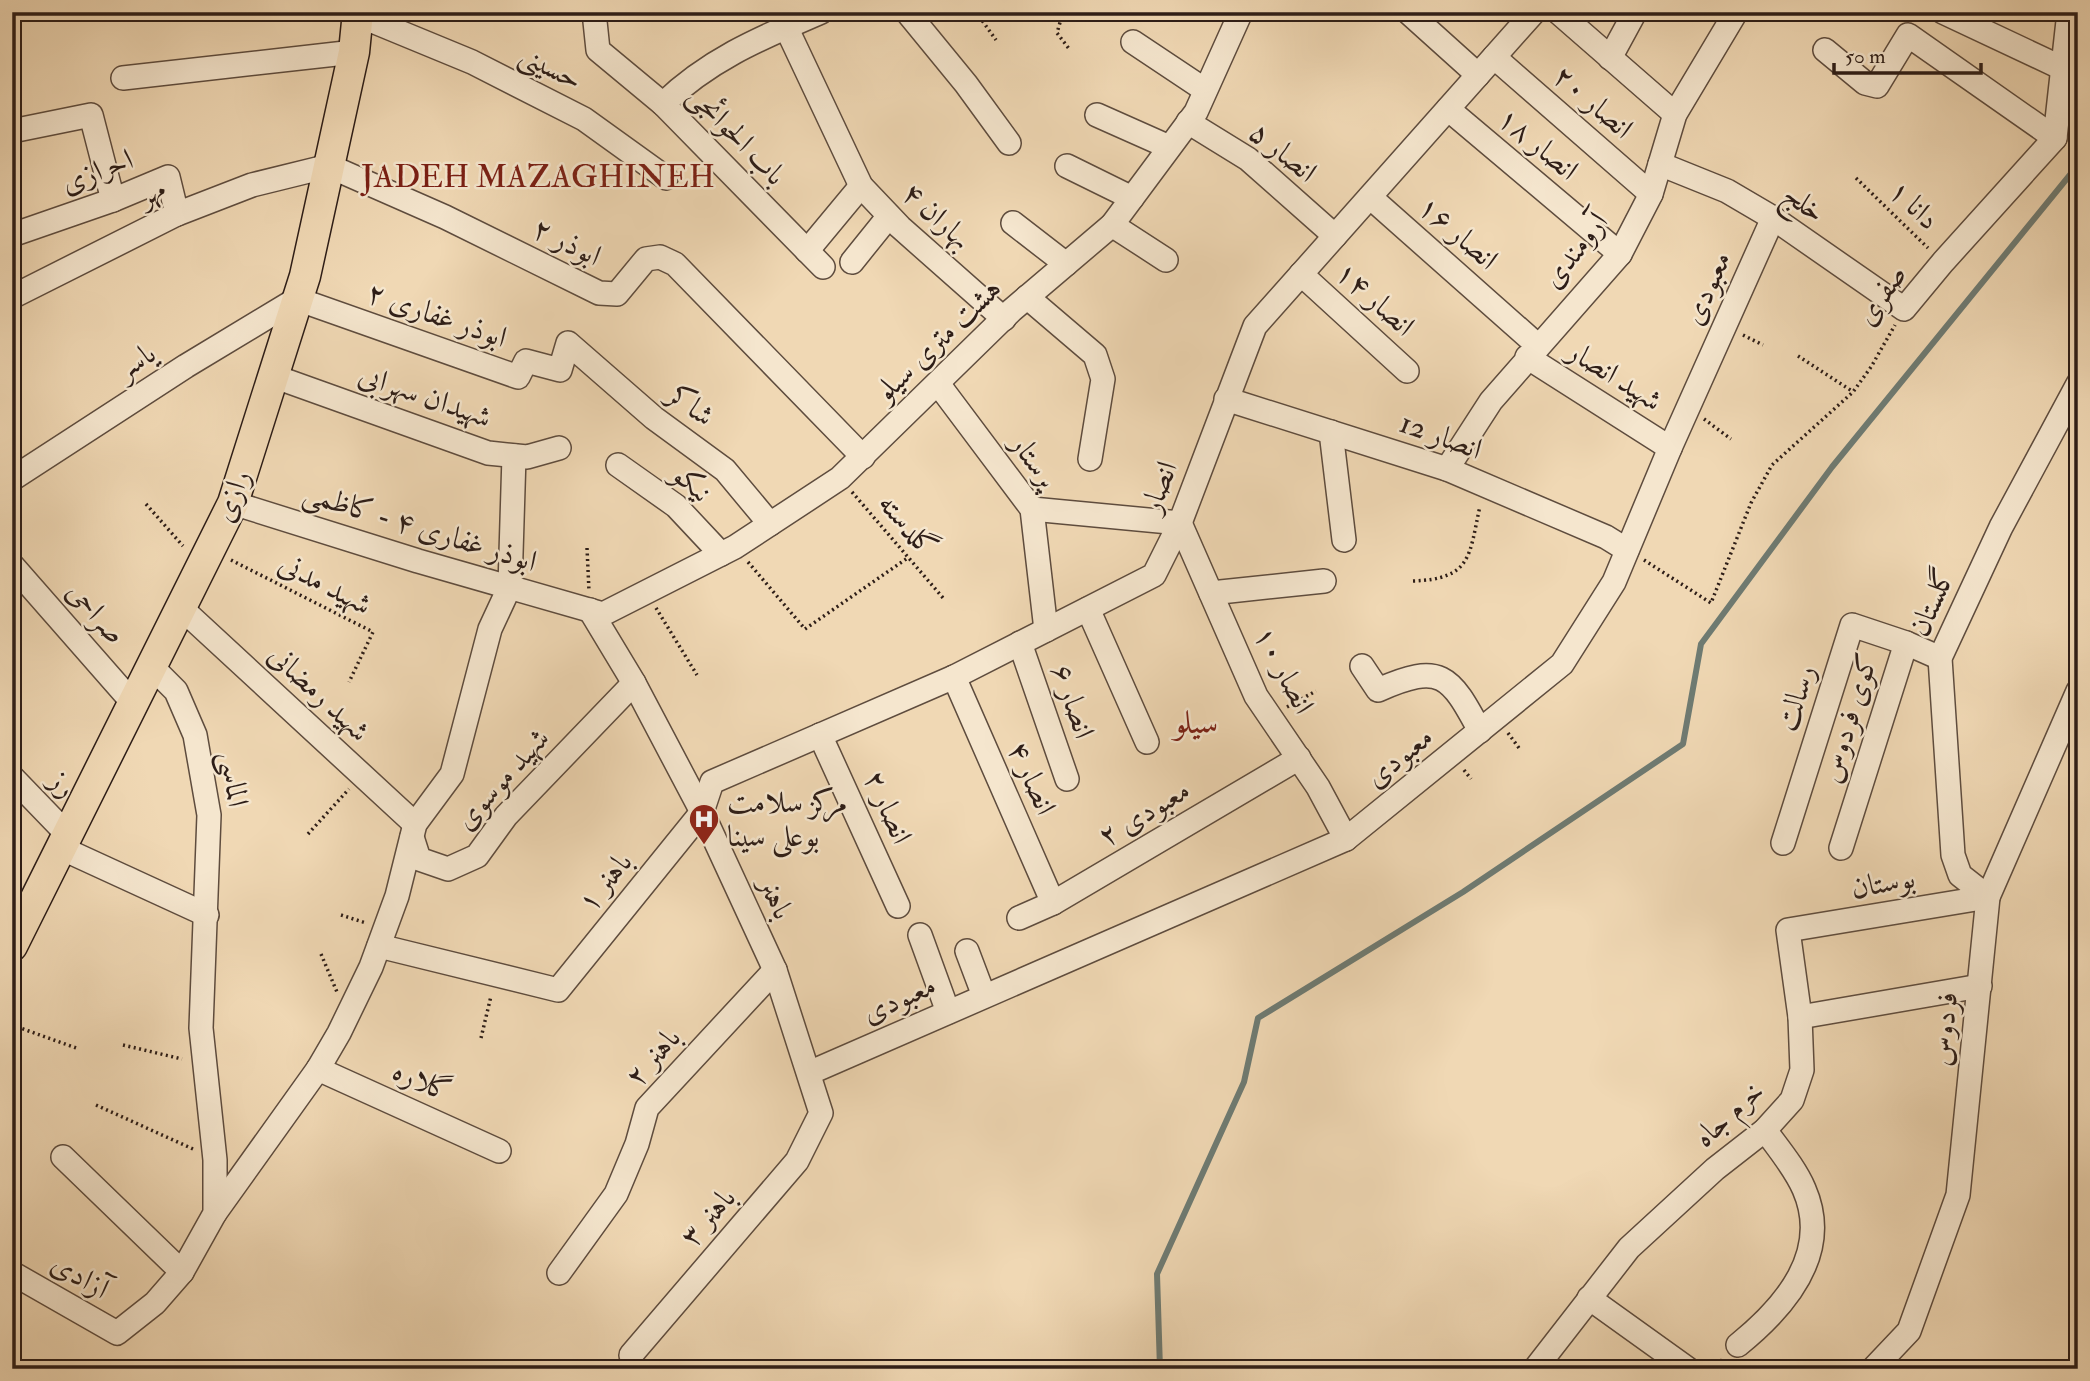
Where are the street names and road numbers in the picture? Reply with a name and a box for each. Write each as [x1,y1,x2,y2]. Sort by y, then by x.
street label: حسینی [512,36,589,101]
street label: انصار ۲۰ [1545,57,1641,147]
street label: باب الحوائجی [679,77,794,194]
street label: انصار ۱۸ [1490,100,1586,188]
street label: انصار ۵ [1242,114,1324,190]
street label: احرازی [56,140,138,202]
street label: مهر [130,170,172,216]
street label: دانا ۱ [1881,172,1947,238]
street label: بهاران ۴ [894,174,980,258]
street label: خلج [1771,176,1832,237]
street label: انصار ۱۶ [1410,188,1506,278]
street label: آرومندی [1534,202,1618,295]
street label: ابوذر ۲ [527,210,607,274]
street label: معبودی [1674,245,1740,331]
street label: انصار ۱۴ [1328,254,1422,344]
street label: صفری [1847,258,1915,332]
street label: هشت متری سیلو [865,270,1009,412]
street label: ابوذر غفاری ۲ [362,274,512,356]
street label: شهید انصار [1558,331,1669,419]
street label: یاسر [107,334,164,390]
street label: شهیدان سهرابی [353,356,497,438]
street label: شاکر [658,374,722,435]
street label: انصار 12 [1395,404,1487,468]
street label: پرستار [1001,424,1067,497]
street label: نیکو [662,454,720,510]
street label: انصار [1131,456,1186,521]
street label: رازی [205,464,259,528]
street label: ابوذر غفاری ۴ - کاظمی [298,474,541,581]
street label: گلدسته [870,486,946,564]
street label: شهید مدنی [272,545,378,623]
street label: گلستان [1901,562,1963,642]
street label: صراحی [58,574,134,653]
street label: انصار ۱۰ [1246,620,1322,720]
street label: شهید رمضانی [260,636,378,750]
street label: کوی فردوس [1812,649,1886,787]
street label: انصار ۶ [1043,659,1103,743]
street label: رسالت [1768,660,1824,736]
street label: معبودی [1358,718,1440,796]
street label: شهید موسوی [447,720,557,838]
street label: انصار ۴ [1000,735,1064,821]
street label: الماسی [209,748,257,810]
street label: رز [39,760,85,805]
street label: انصار ۲ [856,764,920,850]
street label: معبودی ۲ [1091,771,1197,855]
street label: باهنر ۱ [570,845,640,919]
street label: بوستان [1848,859,1918,907]
street label: باهنر [749,868,802,925]
street label: معبودی [856,966,942,1032]
street label: فردوس [1922,990,1966,1068]
street label: باهنر ۲ [617,1020,689,1094]
street label: گلاره [387,1052,457,1110]
street label: خرم جاه [1686,1073,1777,1160]
street label: باهنر ۳ [672,1180,744,1254]
street label: آزادی [44,1245,119,1309]

